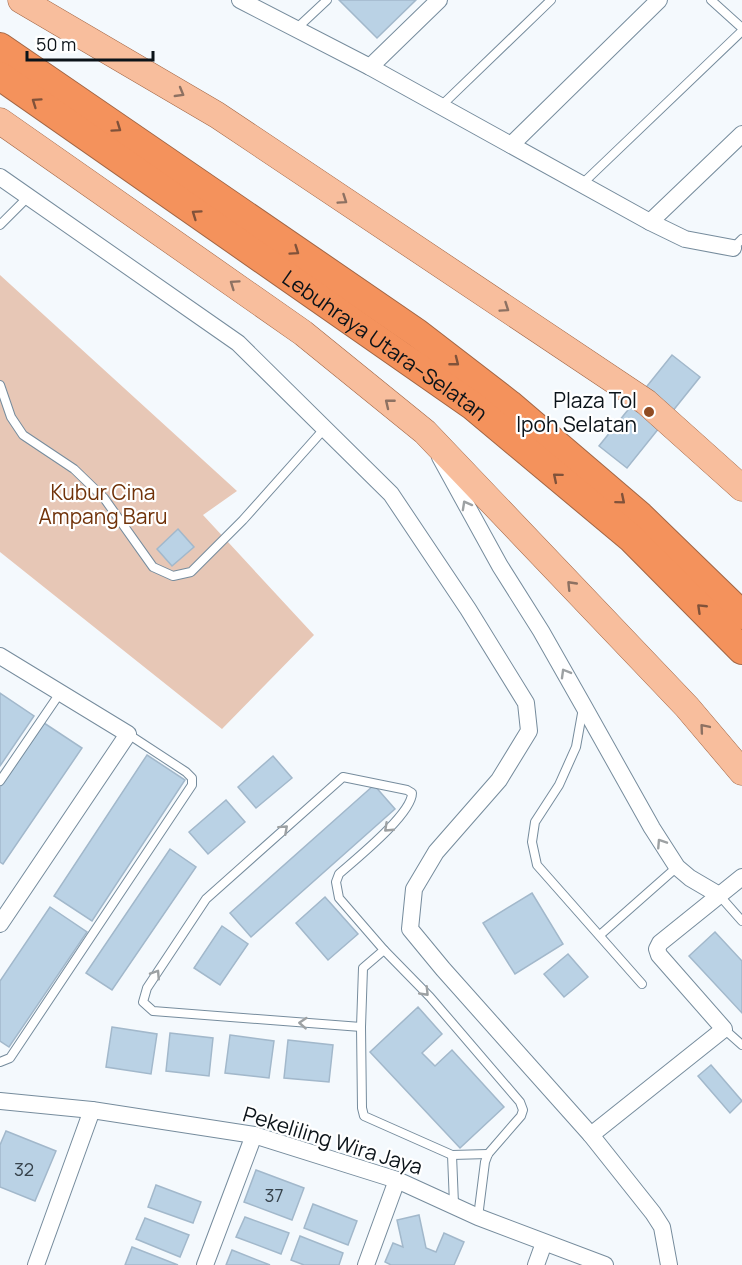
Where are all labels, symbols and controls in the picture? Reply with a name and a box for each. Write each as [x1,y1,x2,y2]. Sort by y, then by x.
scale bar [27,24,153,62]
text: 50 m [36,32,76,56]
one-way arrow [174,86,184,98]
one-way arrow [32,98,43,109]
one-way arrow [111,121,122,132]
one-way arrow [336,193,347,204]
one-way arrow [192,210,203,221]
one-way arrow [288,244,299,255]
street label: Lebuhraya Utara–Selatan [277,263,494,427]
one-way arrow [230,280,241,291]
one-way arrow [498,301,509,312]
one-way arrow [448,355,459,366]
place label: Plaza Tol Ipoh Selatan [516,386,637,438]
one-way arrow [385,399,396,410]
marker: Plaza Tol Ipoh Selatan [642,405,656,419]
one-way arrow [553,473,564,484]
park label: Kubur Cina Ampang Baru [39,478,167,530]
one-way arrow [614,493,625,504]
one-way arrow [462,501,473,511]
one-way arrow [567,582,578,592]
one-way arrow [698,604,709,615]
one-way arrow [561,669,572,679]
one-way arrow [701,724,712,735]
one-way arrow [385,821,395,832]
one-way arrow [277,825,287,836]
one-way arrow [658,838,669,849]
one-way arrow [148,970,160,980]
one-way arrow [418,985,429,995]
one-way arrow [298,1016,307,1029]
street label: Pekeliling Wira Jaya [240,1099,426,1181]
house number: 32 [14,1157,34,1181]
house number: 37 [265,1183,284,1207]

